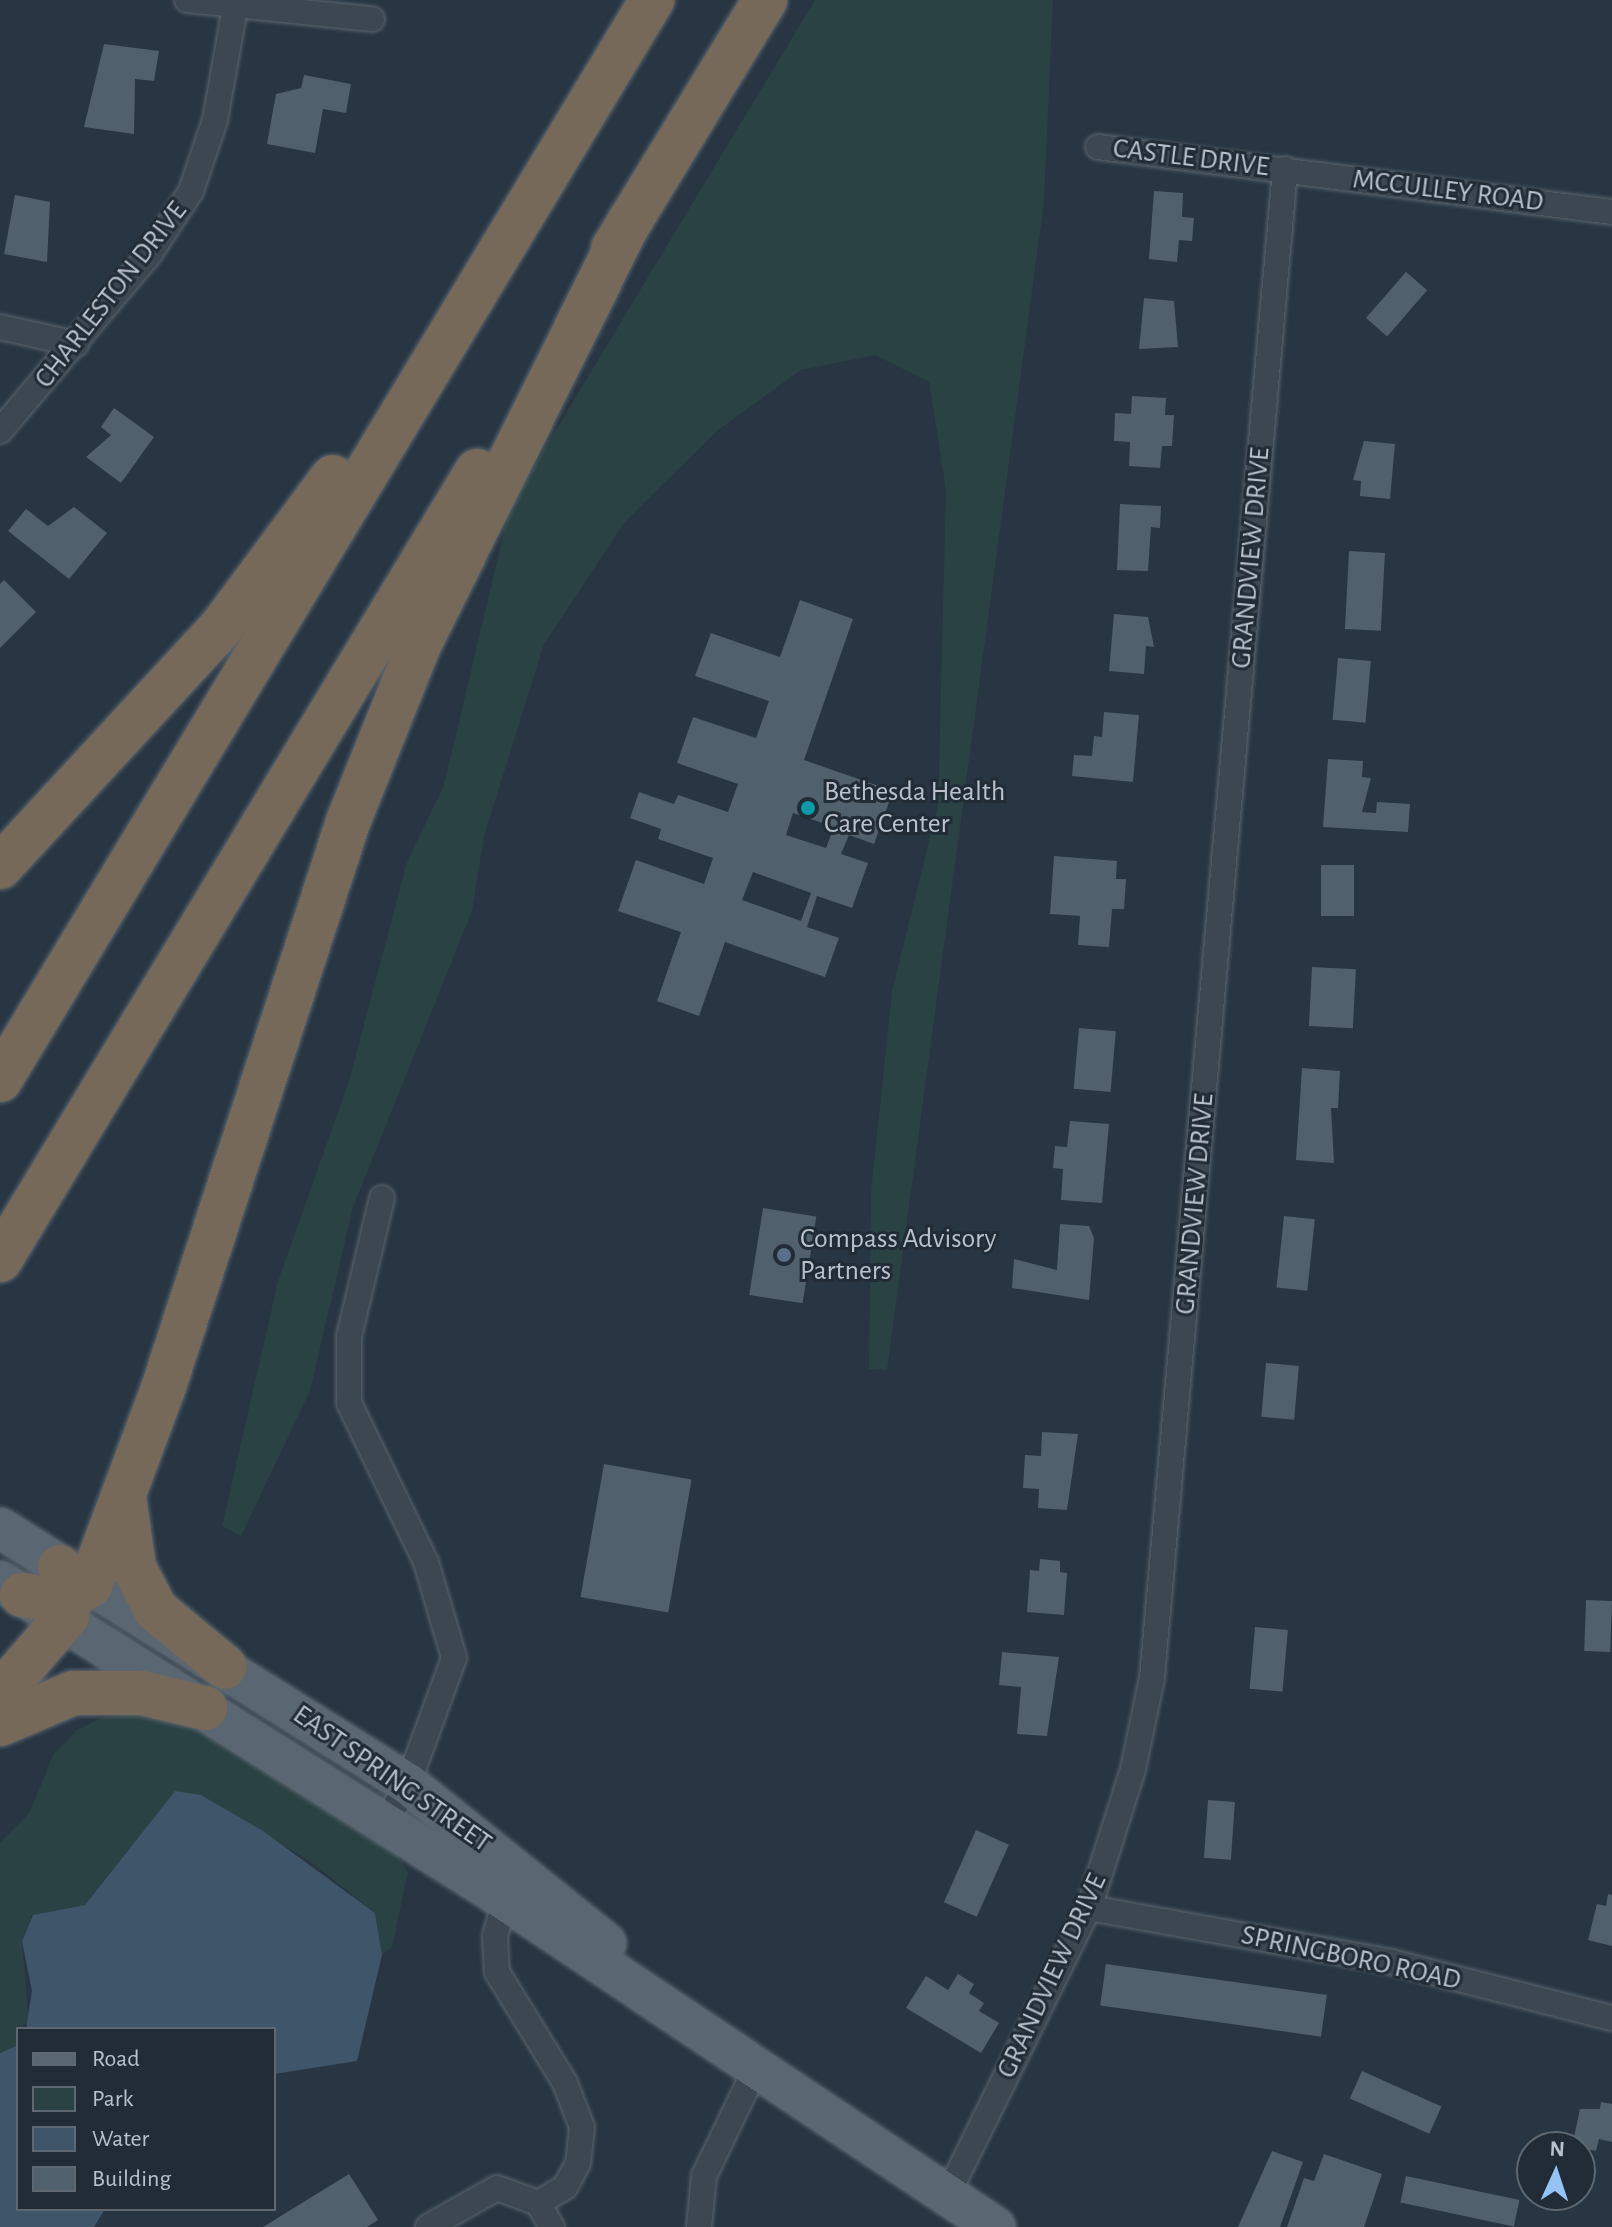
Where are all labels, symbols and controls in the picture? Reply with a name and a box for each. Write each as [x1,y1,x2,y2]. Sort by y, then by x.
street label: CASTLE DRIVE [1111,132,1271,184]
street label: MCCULLEY ROAD [1351,163,1545,219]
street label: CHARLESTON DRIVE [28,195,194,395]
street label: GRANDVIEW DRIVE [1225,446,1277,670]
place label: Bethesda Health Care Center [824,775,1005,841]
marker: Bethesda Health Care Center [799,799,817,817]
street label: GRANDVIEW DRIVE [1169,1092,1221,1316]
place label: Compass Advisory Partners [800,1222,996,1288]
marker: Compass Advisory Partners [775,1246,793,1264]
street label: EAST SPRING STREET [286,1698,498,1860]
street label: GRANDVIEW DRIVE [990,1868,1114,2084]
street label: SPRINGBORO ROAD [1238,1918,1464,1998]
legend [16,2027,276,2211]
text: Road [92,2047,140,2071]
text: Park [92,2087,133,2111]
text: Water [92,2127,149,2151]
north arrow [1516,2131,1596,2211]
text: N [1549,2138,1565,2160]
text: Building [92,2167,171,2191]

